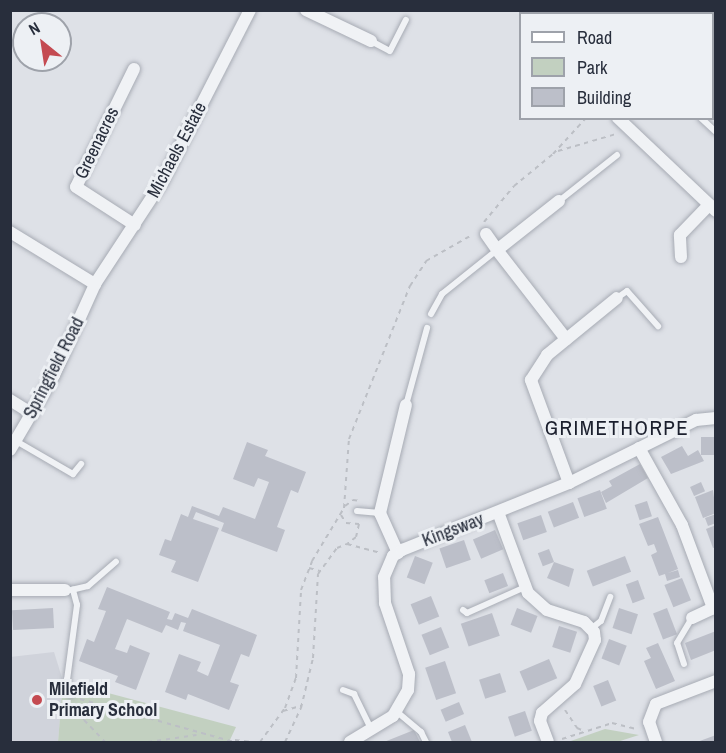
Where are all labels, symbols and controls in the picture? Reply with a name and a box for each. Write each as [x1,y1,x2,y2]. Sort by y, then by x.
north arrow [12,12,72,72]
legend [519,12,714,120]
text: N [24,16,44,40]
text: Road [577,25,612,50]
text: Park [577,55,607,80]
text: Building [577,85,631,110]
street label: Michaels Estate [143,99,211,201]
street label: Greenacres [70,104,124,182]
street label: Springfield Road [19,314,89,422]
district label: GRIMETHORPE [545,415,689,441]
street label: Kingsway [419,508,487,552]
place label: Milefield Primary School [49,679,157,722]
marker: Milefield Primary School [30,693,44,707]

